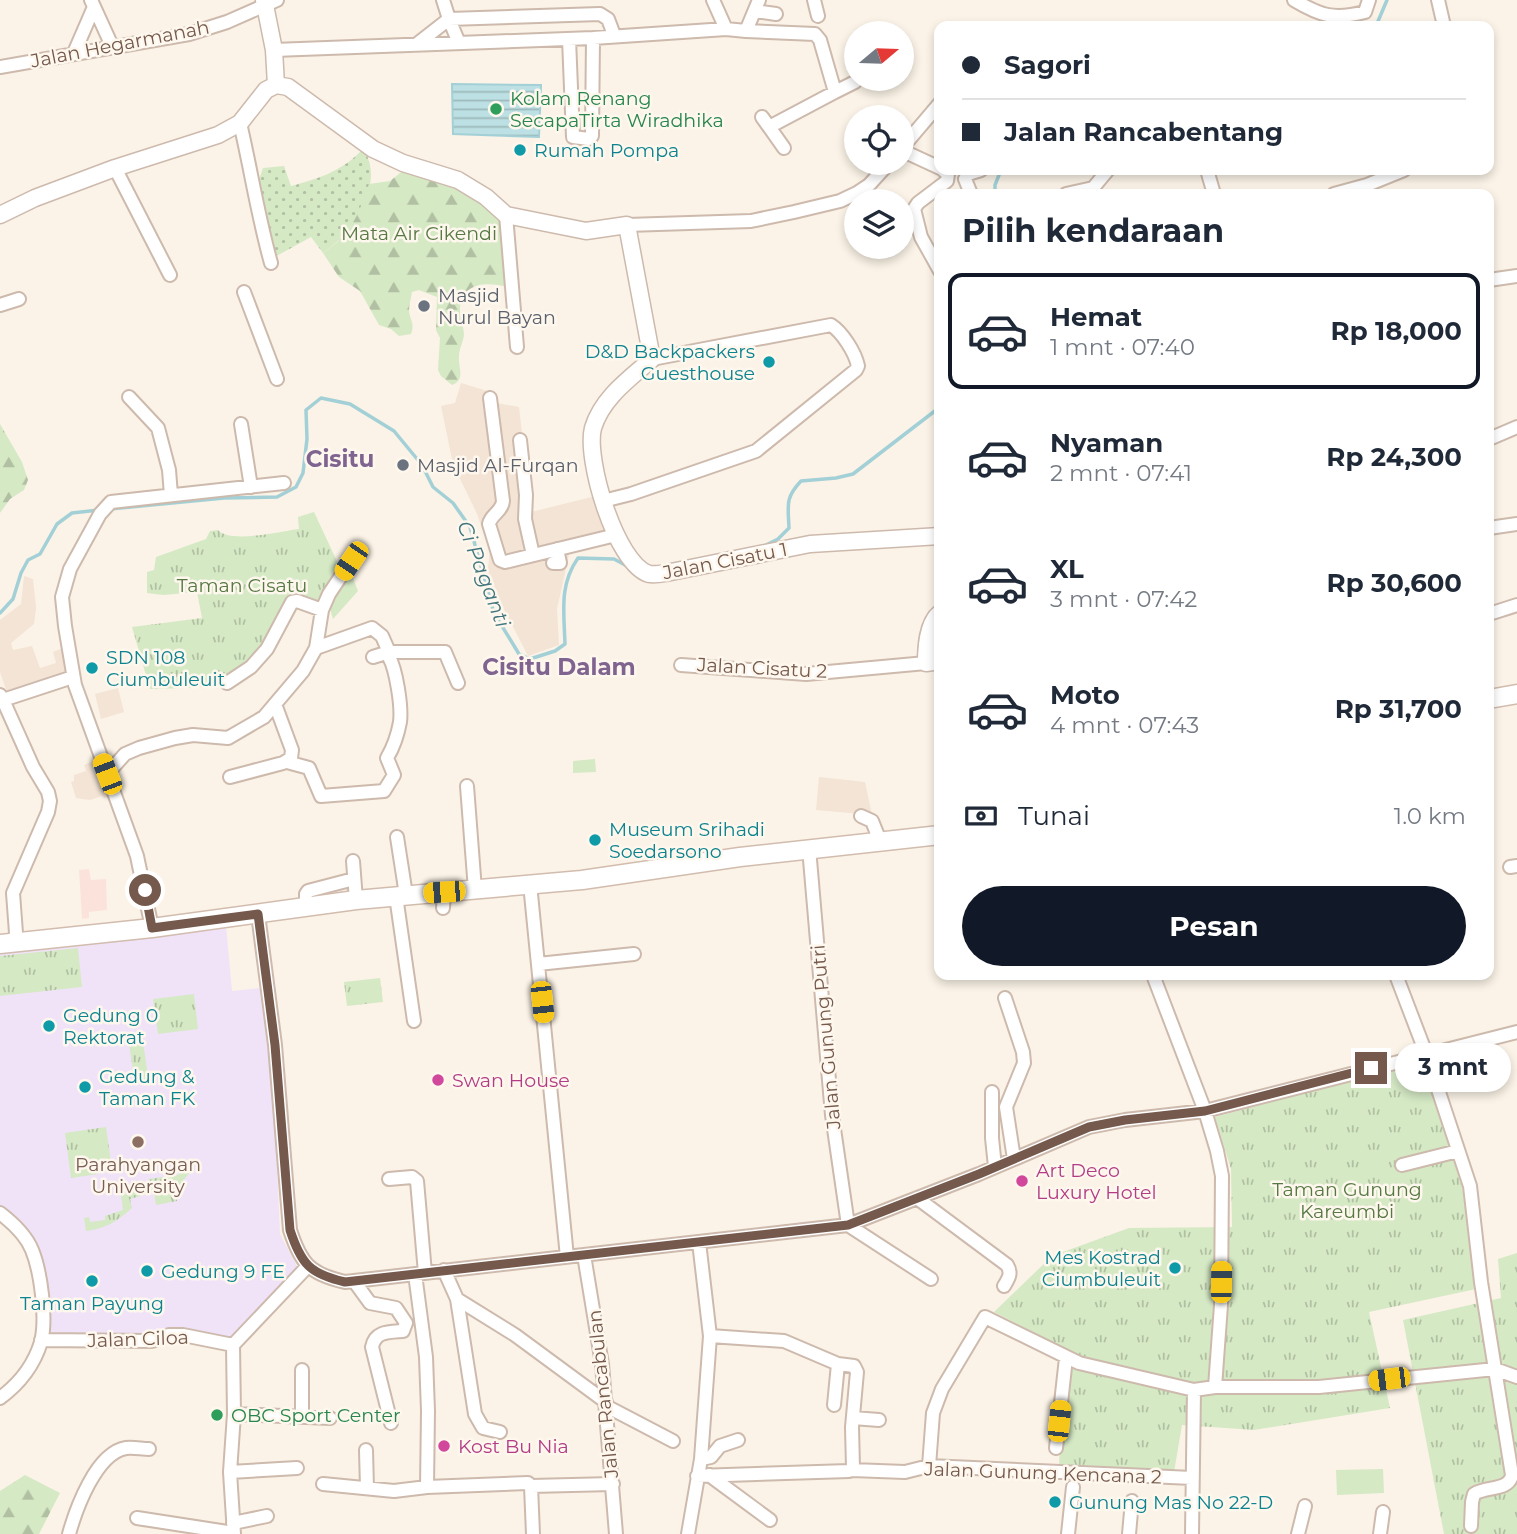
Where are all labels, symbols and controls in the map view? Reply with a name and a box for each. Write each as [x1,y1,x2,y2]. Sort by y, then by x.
street label: Jalan Hegarmanah [28,15,211,73]
north arrow [844,21,914,91]
map controls [844,21,914,259]
text: Sagori [1004,49,1091,81]
place label: Kolam Renang SecapaTirta Wiradhika [510,87,724,132]
marker: Kolam Renang SecapaTirta Wiradhika [488,101,504,117]
button: locate [844,105,914,175]
text: Jalan Rancabentang [1004,116,1283,148]
place label: Rumah Pompa [534,139,679,162]
marker: Rumah Pompa [512,142,528,158]
button: layers [844,189,914,259]
text: Pilih kendaraan [962,211,1224,250]
park label: Mata Air Cikendi [341,222,497,245]
place label: Masjid Nurul Bayan [438,284,556,329]
marker: Masjid Nurul Bayan [416,298,432,314]
icon: car [966,300,1029,363]
text: Hemat [1050,301,1142,333]
text: Rp 18,000 [1331,315,1462,347]
text: 1 mnt · 07:40 [1050,333,1195,361]
place label: D&D Backpackers Guesthouse [585,340,755,385]
marker: D&D Backpackers Guesthouse [761,354,777,370]
icon: car [966,426,1029,489]
text: Nyaman [1050,427,1163,459]
text: Rp 24,300 [1326,441,1462,473]
district label: Cisitu [306,445,374,473]
place label: Masjid Al-Furqan [417,454,579,477]
marker: Masjid Al-Furqan [395,457,411,473]
text: 2 mnt · 07:41 [1050,459,1192,487]
water label: Ci Paganti [452,517,516,631]
car [331,538,372,584]
street label: Jalan Cisatu 1 [660,538,789,585]
icon: car [966,552,1029,615]
text: XL [1050,553,1084,585]
text: Rp 30,600 [1327,567,1462,599]
park label: Taman Cisatu [177,574,307,597]
text: 3 mnt · 07:42 [1050,585,1197,613]
place label: SDN 108 Ciumbuleuit [106,646,225,691]
district label: Cisitu Dalam [482,653,636,681]
street label: Jalan Cisatu 2 [695,653,828,683]
marker: SDN 108 Ciumbuleuit [84,660,100,676]
icon: car [966,678,1029,741]
text: Moto [1050,679,1120,711]
text: Rp 31,700 [1335,693,1462,725]
text: 4 mnt · 07:43 [1050,711,1199,739]
car [90,751,125,797]
icon: cash [962,797,1000,835]
text: Tunai [1018,800,1090,832]
text: 1.0 km [1394,802,1466,830]
place label: Museum Srihadi Soedarsono [609,818,765,863]
marker: Museum Srihadi Soedarsono [587,832,603,848]
route start [129,874,161,906]
car [423,880,466,904]
button: Pesan [962,886,1466,966]
street label: Jalan Gunung Putri [806,944,846,1131]
car [530,980,555,1024]
place label: Gedung 0 Rektorat [63,1004,158,1049]
marker: Gedung 0 Rektorat [41,1018,57,1034]
callout: 3 mnt [1396,1044,1511,1092]
route end [1355,1052,1387,1084]
text: 3 mnt [1418,1053,1488,1081]
place label: Gedung & Taman FK [99,1065,196,1110]
place label: Swan House [452,1069,570,1092]
marker: Swan House [430,1072,446,1088]
marker: Gedung & Taman FK [77,1079,93,1095]
marker: Parahyangan University [130,1134,146,1150]
place label: Parahyangan University [75,1153,201,1198]
place label: Art Deco Luxury Hotel [1036,1159,1157,1204]
marker: Art Deco Luxury Hotel [1014,1173,1030,1189]
park label: Taman Gunung Kareumbi [1272,1178,1422,1223]
place label: Mes Kostrad Ciumbuleuit [1042,1246,1161,1291]
place label: Gedung 9 FE [161,1260,285,1283]
marker: Mes Kostrad Ciumbuleuit [1167,1260,1183,1276]
car [1211,1261,1232,1303]
marker: Gedung 9 FE [139,1263,155,1279]
marker: Taman Payung [84,1273,100,1289]
place label: Taman Payung [20,1292,164,1315]
street label: Jalan Rancabulan [583,1309,623,1480]
street label: Jalan Ciloa [86,1326,189,1352]
car [1367,1366,1412,1392]
car [1047,1399,1072,1443]
place label: OBC Sport Center [231,1404,401,1427]
marker: OBC Sport Center [209,1407,225,1423]
place label: Kost Bu Nia [458,1435,569,1458]
marker: Kost Bu Nia [436,1438,452,1454]
street label: Jalan Gunung Kencana 2 [923,1457,1162,1489]
place label: Gunung Mas No 22-D [1069,1491,1273,1514]
marker: Gunung Mas No 22-D [1047,1494,1063,1510]

